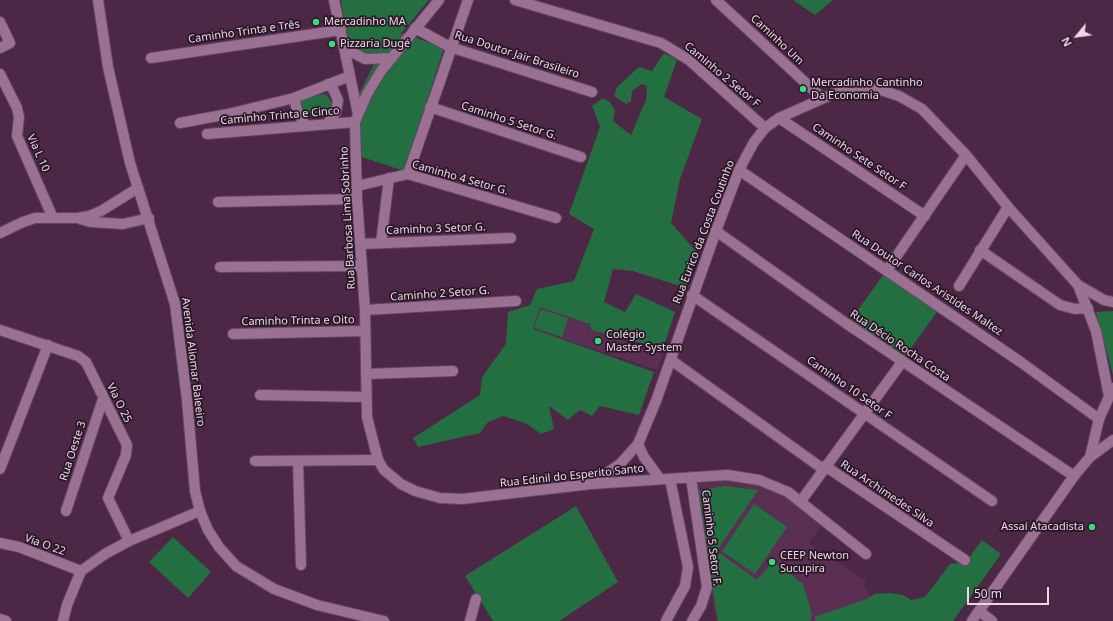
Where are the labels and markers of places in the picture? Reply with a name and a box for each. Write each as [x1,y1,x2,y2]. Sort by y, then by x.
place label: Mercadinho MA [324,15,406,29]
marker: Mercadinho MA [311,17,321,27]
place label: Pizzaria Dugé [340,37,410,51]
marker: Pizzaria Dugé [327,39,337,49]
place label: Mercadinho Cantinho Da Economia [811,76,923,102]
marker: Mercadinho Cantinho Da Economia [798,84,808,94]
place label: Colégio Master System [606,328,682,354]
marker: Colégio Master System [593,336,603,346]
place label: Assaí Atacadista [1001,520,1084,534]
marker: Assaí Atacadista [1087,522,1097,532]
place label: CEEP Newton Sucupira [780,549,849,575]
marker: CEEP Newton Sucupira [767,557,777,567]

